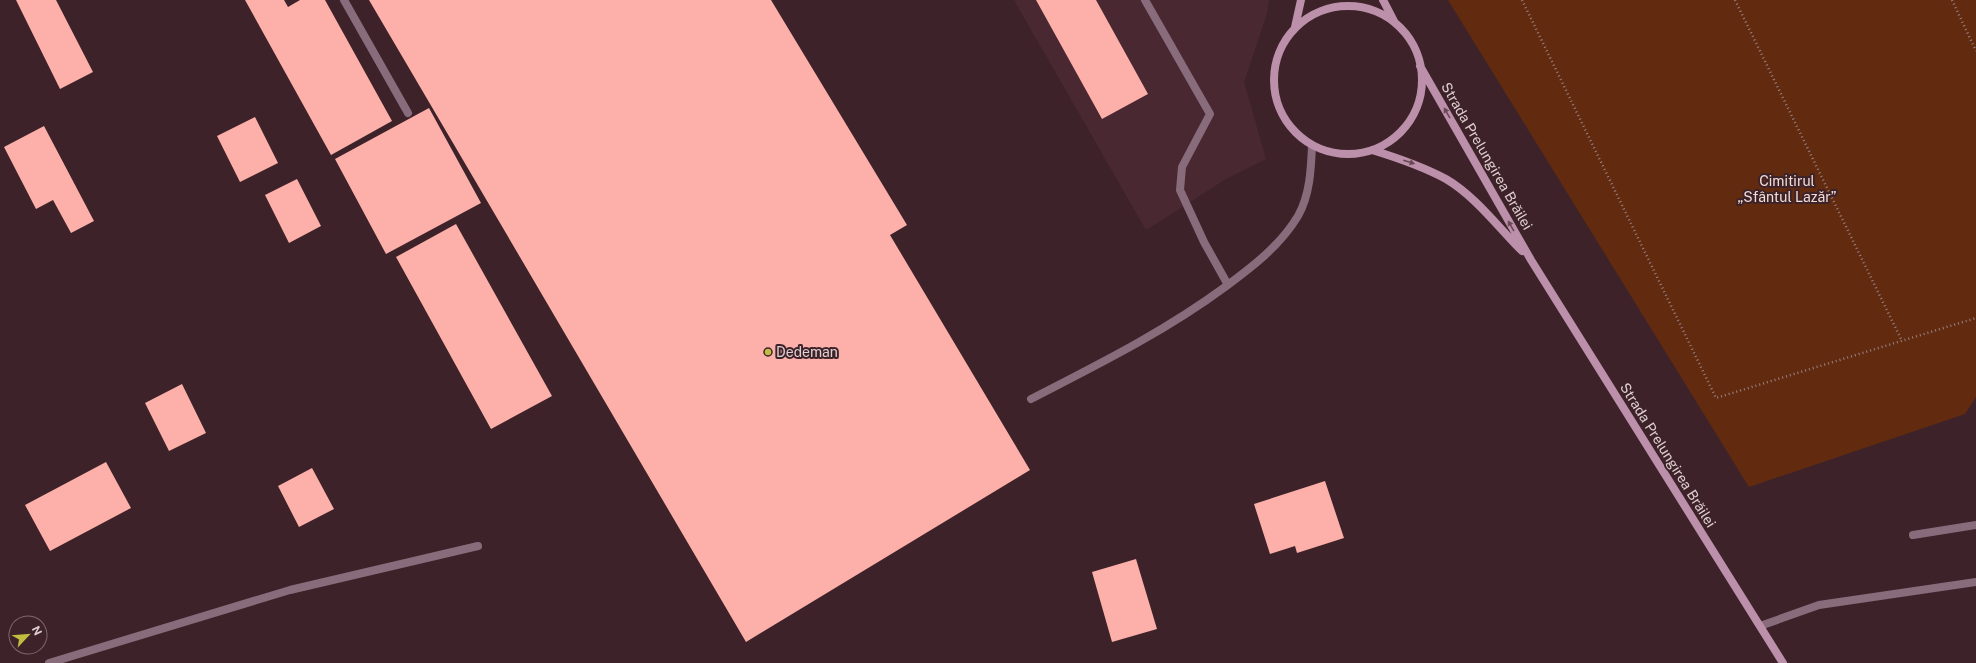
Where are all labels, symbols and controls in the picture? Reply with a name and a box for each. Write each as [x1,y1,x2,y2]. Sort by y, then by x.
street label: Strada Prelungirea Brăilei [1438,80,1536,232]
one-way arrow [1444,107,1451,119]
one-way arrow [1403,159,1415,165]
park label: Cimitirul „Sfântul Lazăr” [1737,173,1837,205]
one-way arrow [1508,220,1515,232]
place label: Dedeman [776,344,838,360]
marker: Dedeman [763,347,773,357]
street label: Strada Prelungirea Brăilei [1617,380,1719,530]
north arrow [8,615,48,655]
text: N [30,624,44,637]

